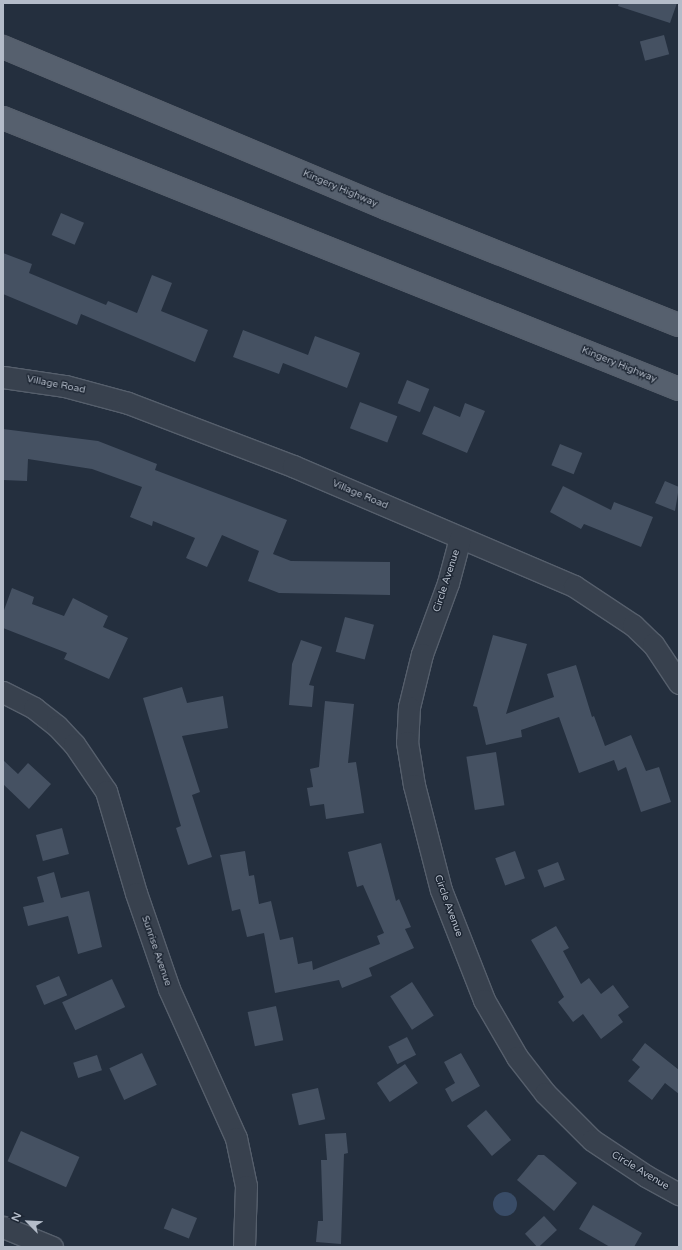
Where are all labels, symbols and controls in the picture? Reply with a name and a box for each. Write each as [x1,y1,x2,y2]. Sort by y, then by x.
street label: Kingery Highway [301,168,379,210]
street label: Kingery Highway [580,344,658,386]
street label: Village Road [26,373,86,397]
street label: Village Road [330,478,390,512]
street label: Circle Avenue [431,548,463,614]
street label: Circle Avenue [431,873,465,939]
street label: Sunrise Avenue [138,914,174,988]
street label: Circle Avenue [609,1149,671,1193]
north arrow [8,1202,48,1242]
text: N [9,1210,24,1224]

